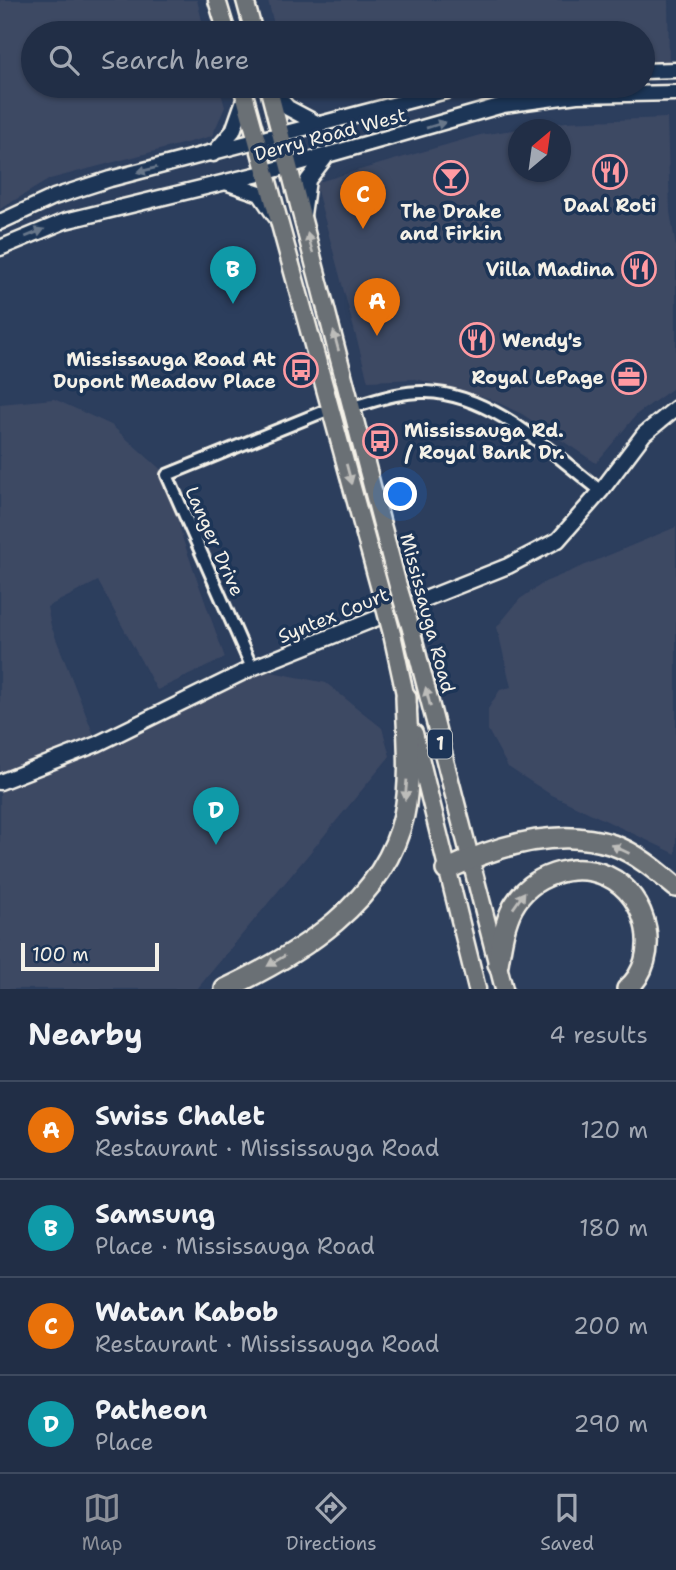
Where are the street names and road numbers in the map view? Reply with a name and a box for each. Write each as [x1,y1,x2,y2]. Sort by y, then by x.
street label: Derry Road West [251,102,409,167]
street label: Langer Drive [179,482,250,600]
street label: Mississauga Road [394,530,461,696]
street label: Syntex Court [274,582,392,649]
road number: 1 [428,730,452,758]

